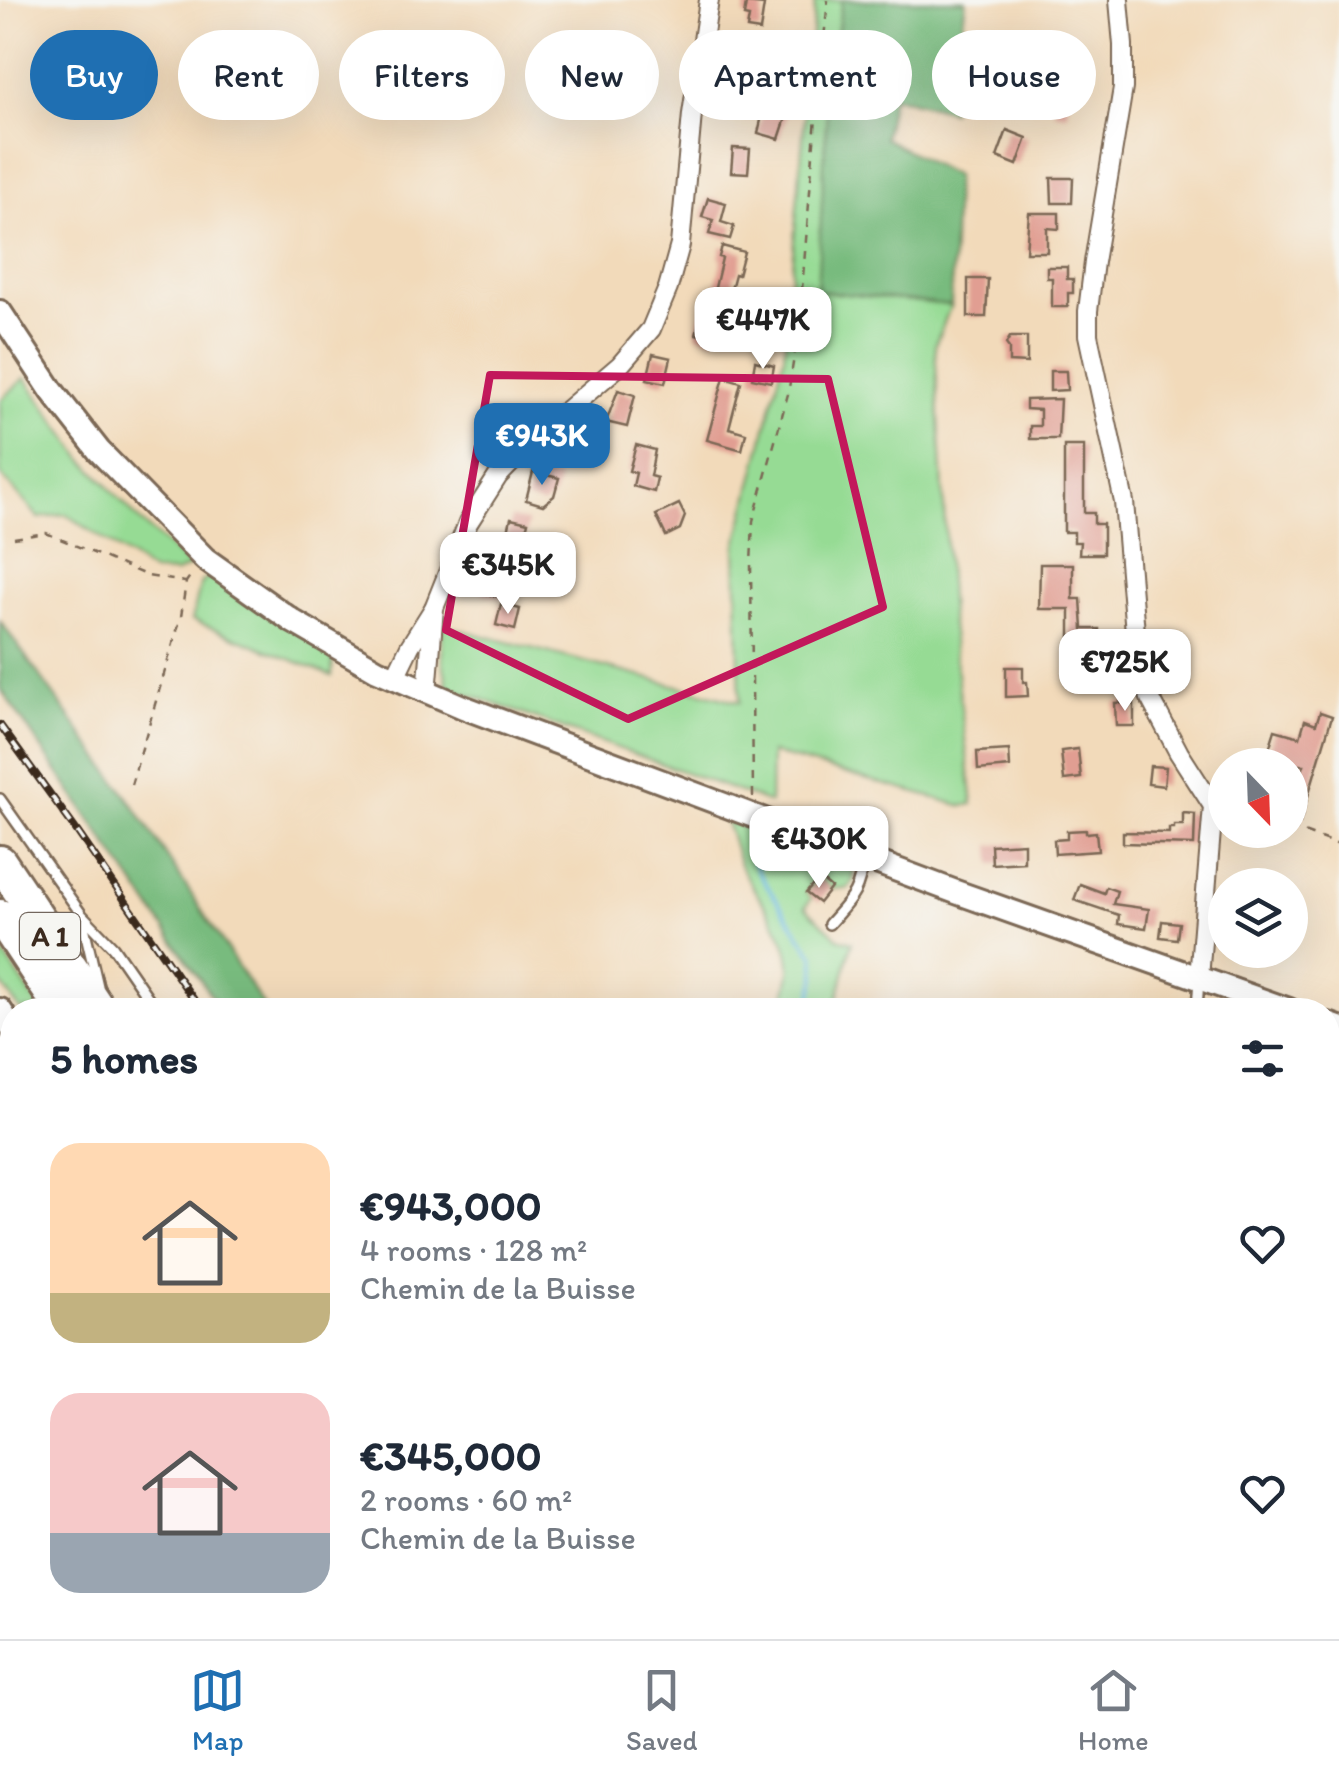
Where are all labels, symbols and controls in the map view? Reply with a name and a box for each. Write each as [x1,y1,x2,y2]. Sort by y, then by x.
chip: Buy [30,30,158,120]
chip: Rent [178,30,319,120]
chip: Filters [339,30,505,120]
chip: New [525,30,659,120]
chip: Apartment [679,30,912,120]
chip: House [932,30,1096,120]
pin: €447K [693,287,833,372]
text: €447K [716,300,810,338]
pin: €943K [472,403,612,488]
text: €943K [496,416,588,454]
pin: €345K [438,532,578,617]
text: €345K [462,545,554,583]
pin: €725K [1055,629,1195,714]
text: €725K [1081,642,1169,680]
north arrow [1208,748,1308,848]
map controls [1208,748,1308,968]
pin: €430K [749,806,889,891]
text: €430K [771,819,867,857]
button: layers [1208,868,1308,968]
road number: A 1 [20,913,80,959]
icon: filters [1235,1031,1290,1086]
text: 5 homes [50,1033,198,1084]
text: €943,000 [360,1180,542,1231]
icon: home [130,1183,250,1303]
icon: heart [1235,1216,1290,1271]
text: 4 rooms · 128 m² [360,1231,587,1269]
text: Chemin de la Buisse [360,1269,636,1307]
text: €345,000 [360,1430,542,1481]
icon: home [130,1433,250,1553]
icon: heart [1235,1466,1290,1521]
text: 2 rooms · 60 m² [360,1481,572,1519]
text: Chemin de la Buisse [360,1519,636,1557]
tab: Map [190,1663,245,1757]
tab: Saved [626,1663,697,1757]
tab: Home [1078,1663,1149,1757]

